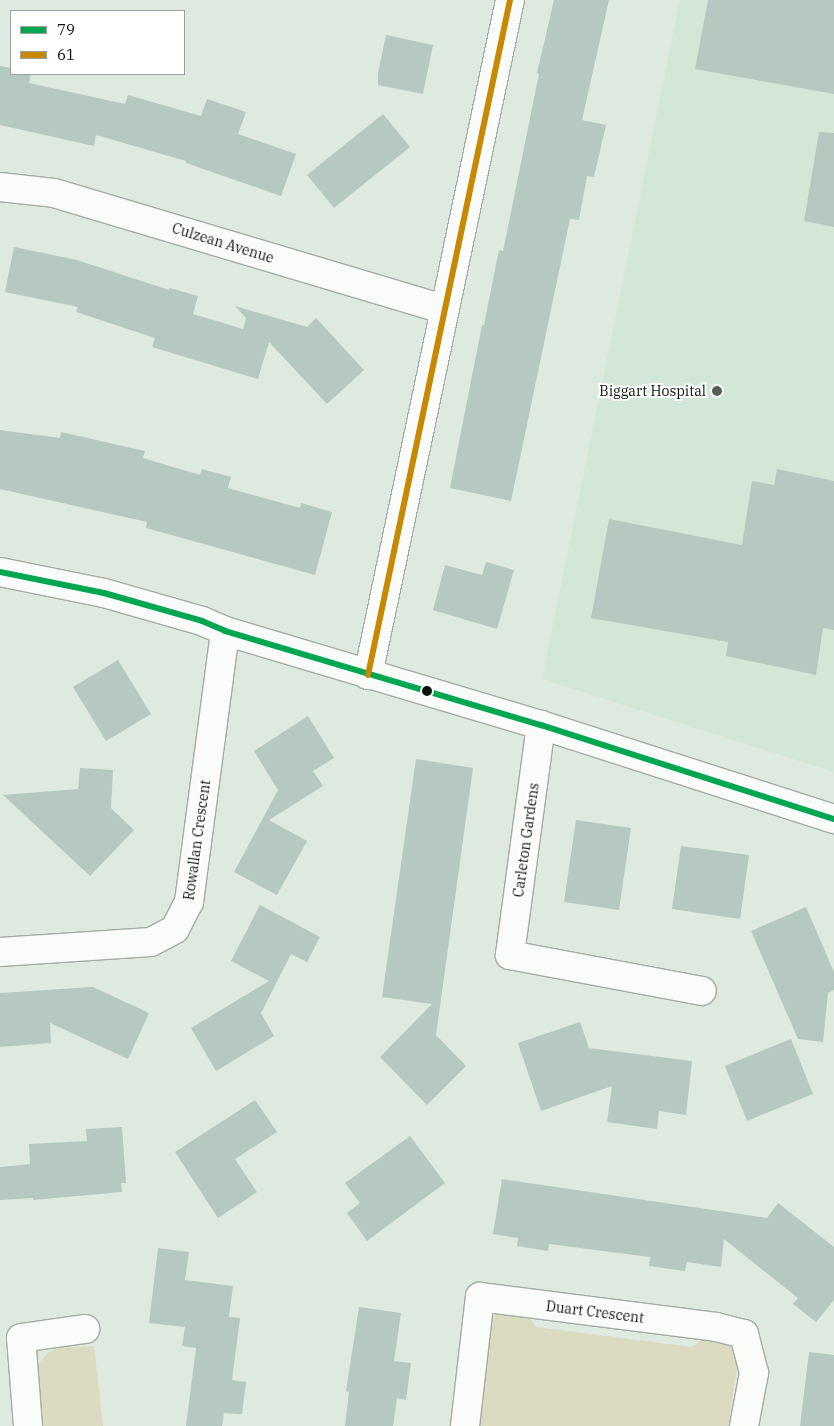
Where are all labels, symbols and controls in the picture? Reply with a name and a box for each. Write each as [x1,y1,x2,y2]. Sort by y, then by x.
legend [10,10,185,75]
text: 79 [57,20,75,39]
text: 61 [57,45,75,64]
street label: Culzean Avenue [170,220,276,266]
place label: Biggart Hospital [599,383,706,399]
marker: Biggart Hospital [710,384,724,398]
unlabelled marker [422,686,432,696]
street label: Rowallan Crescent [180,779,214,901]
street label: Carleton Gardens [510,782,542,898]
street label: Duart Crescent [545,1298,645,1326]

